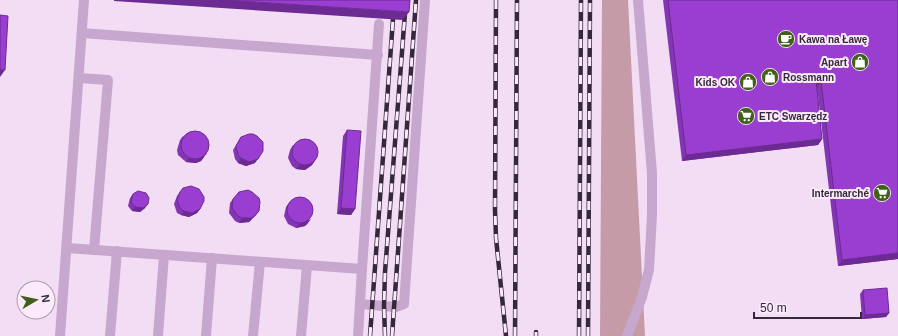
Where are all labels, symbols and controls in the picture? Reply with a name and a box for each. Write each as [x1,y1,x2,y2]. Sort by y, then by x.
cafe icon: Kawa na Ławę [776,29,796,49]
place label: Kawa na Ławę [799,34,868,45]
shop icon: Apart [850,52,870,72]
place label: Apart [821,57,848,68]
shop icon: Rossmann [760,67,780,87]
shop icon: Kids OK [738,72,758,92]
place label: Rossmann [783,72,834,83]
place label: Kids OK [696,77,736,88]
supermarket icon: ETC Swarzędz [736,106,756,126]
place label: ETC Swarzędz [759,111,827,122]
supermarket icon: Intermarché [872,183,892,203]
place label: Intermarché [812,188,869,199]
north arrow [16,280,56,320]
text: N [39,294,52,303]
scale bar [754,294,861,320]
text: 50 m [760,301,787,315]

